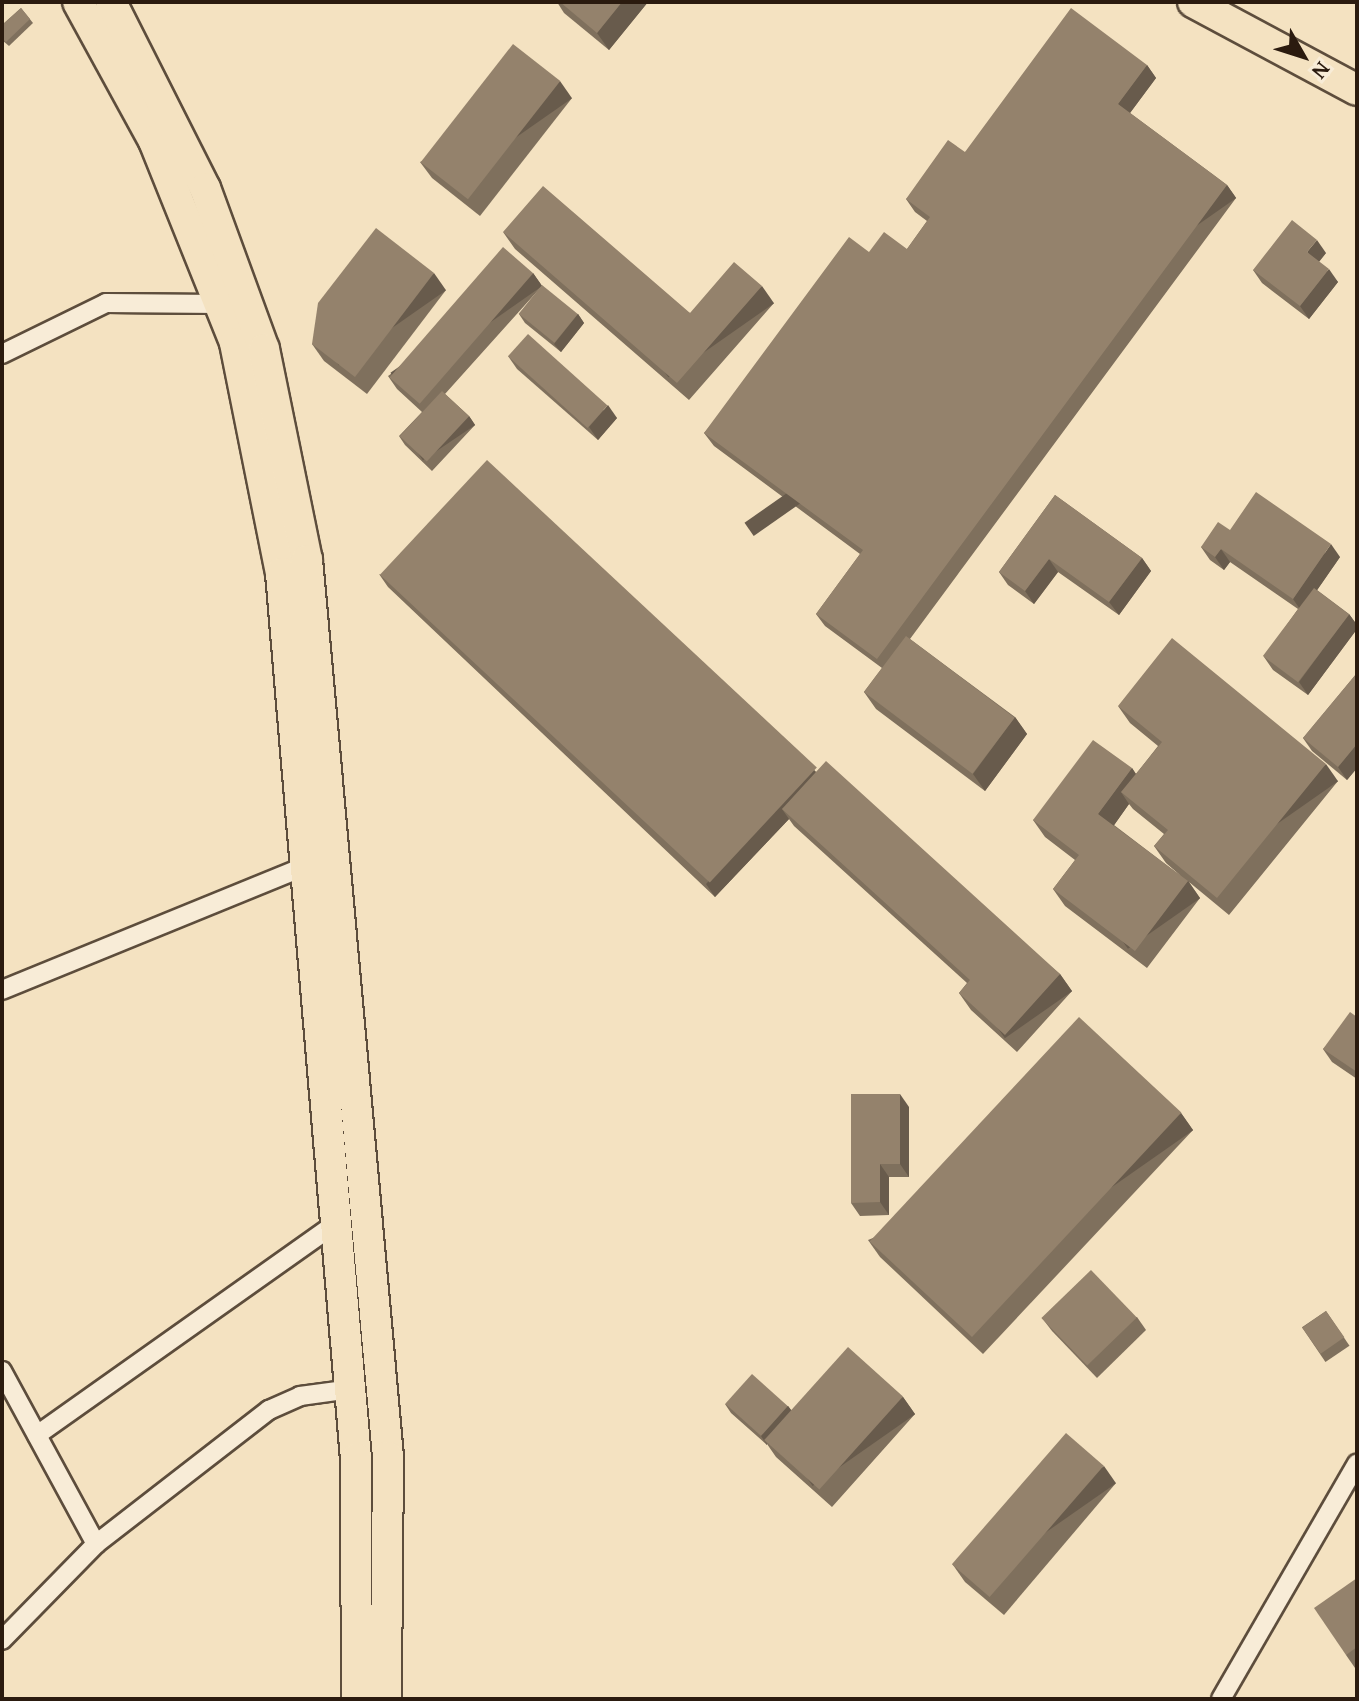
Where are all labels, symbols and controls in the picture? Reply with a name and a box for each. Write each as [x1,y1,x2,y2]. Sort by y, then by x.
north arrow [1263,16,1343,96]
text: N [1305,55,1339,87]

